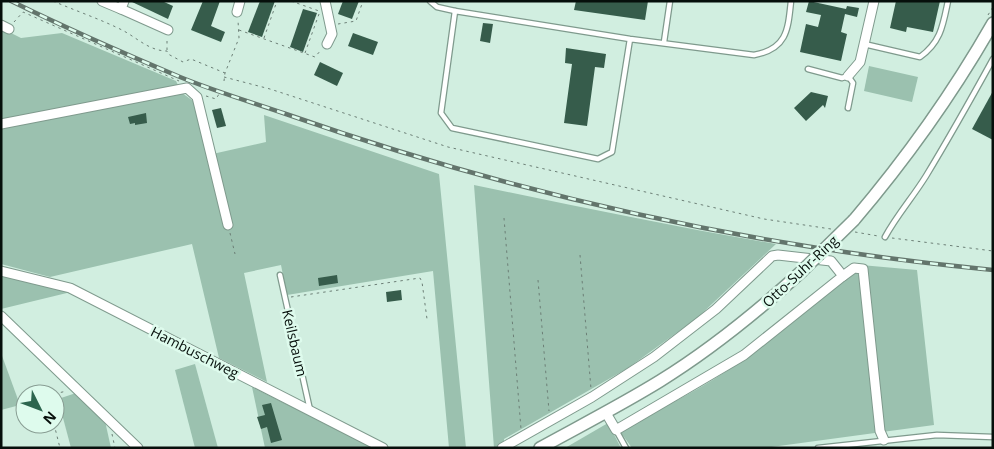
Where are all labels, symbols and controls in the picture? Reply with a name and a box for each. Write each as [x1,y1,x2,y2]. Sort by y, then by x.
street label: Otto-Suhr-Ring [758,231,842,311]
street label: Keilsbaum [278,308,312,378]
street label: Hambuschweg [148,322,243,383]
north arrow [15,384,65,434]
text: N [39,407,61,429]

